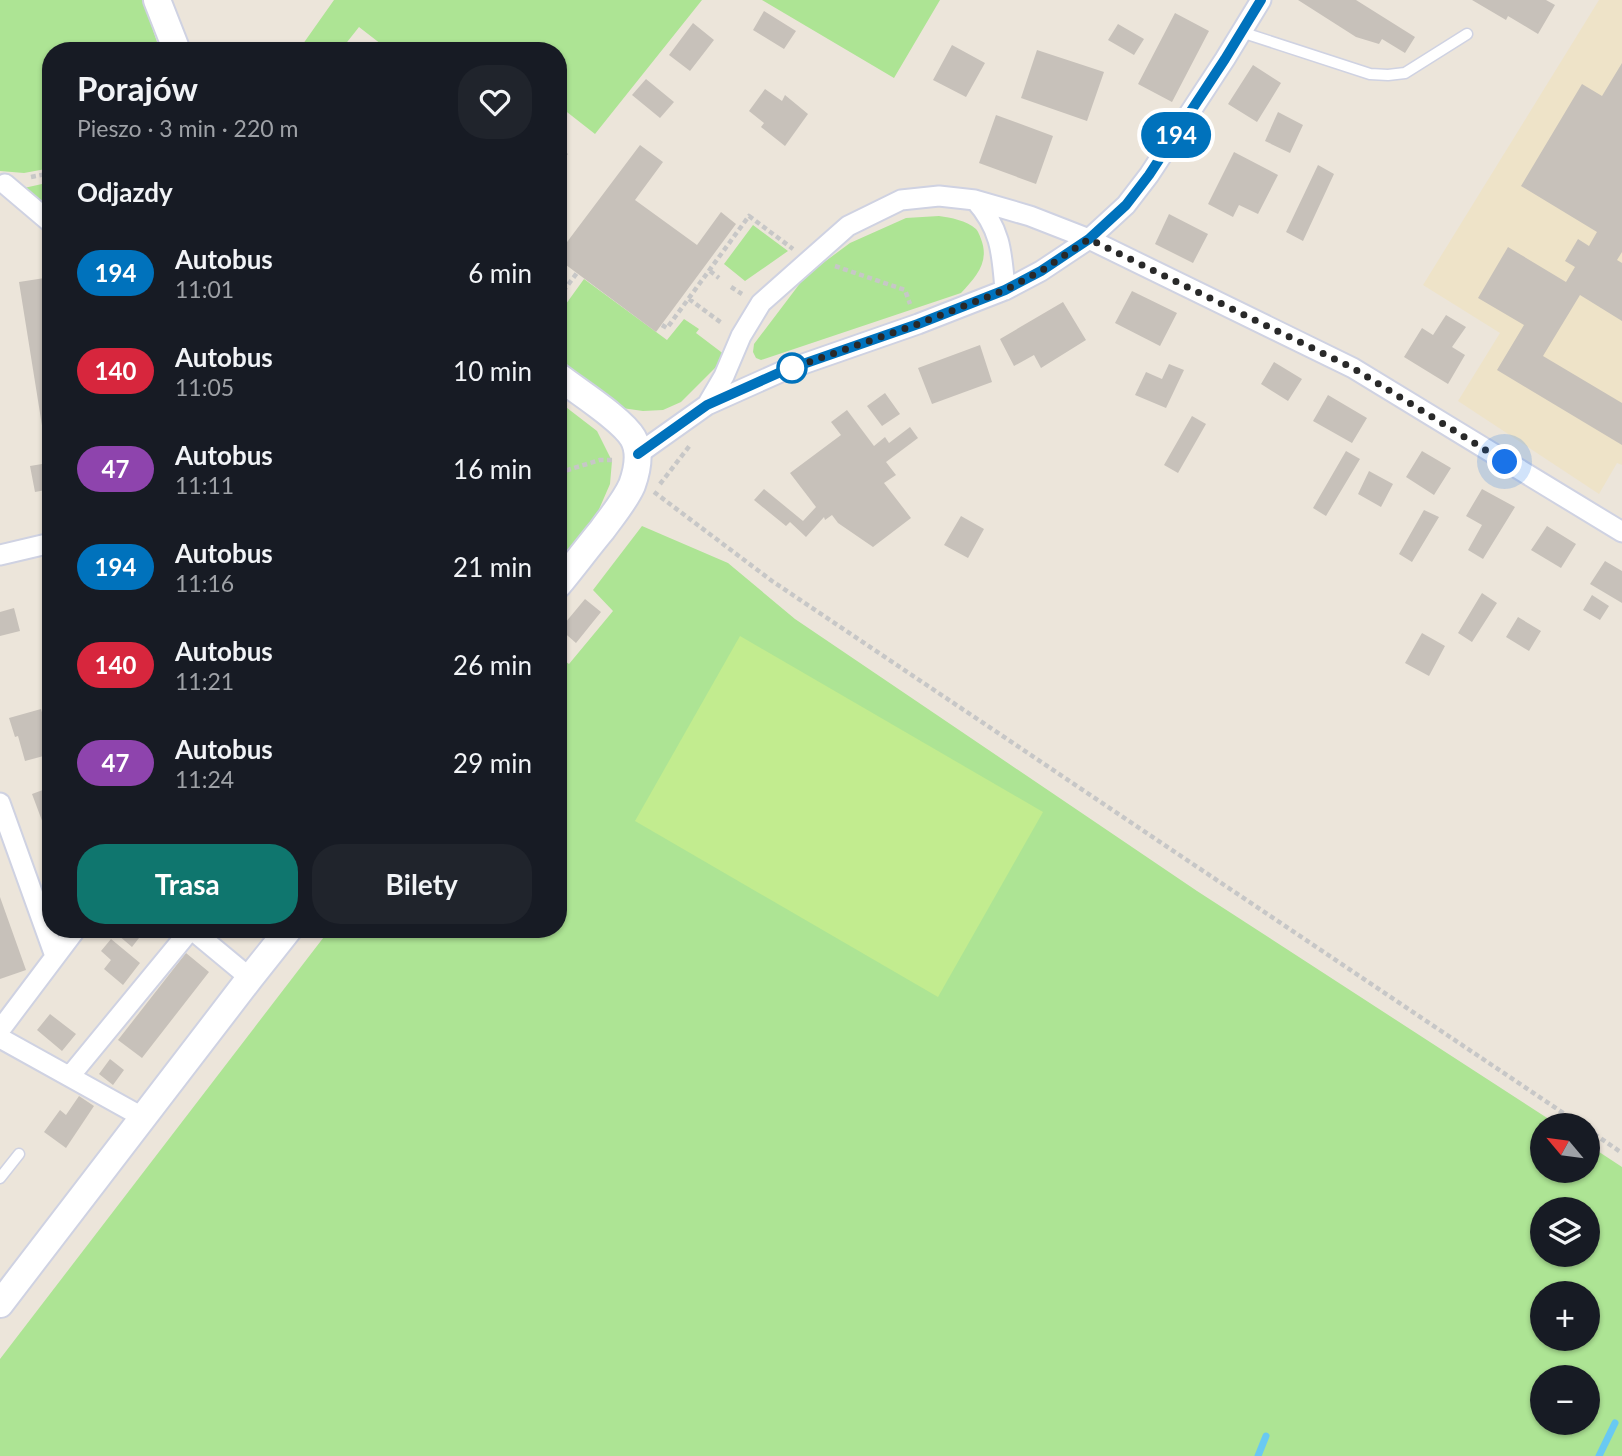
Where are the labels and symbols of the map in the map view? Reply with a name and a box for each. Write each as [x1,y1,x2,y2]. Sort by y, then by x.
line badge: 194 [1136,112,1216,158]
unlabelled marker [777,353,807,383]
your location [1487,444,1522,479]
north arrow [1530,1113,1600,1183]

